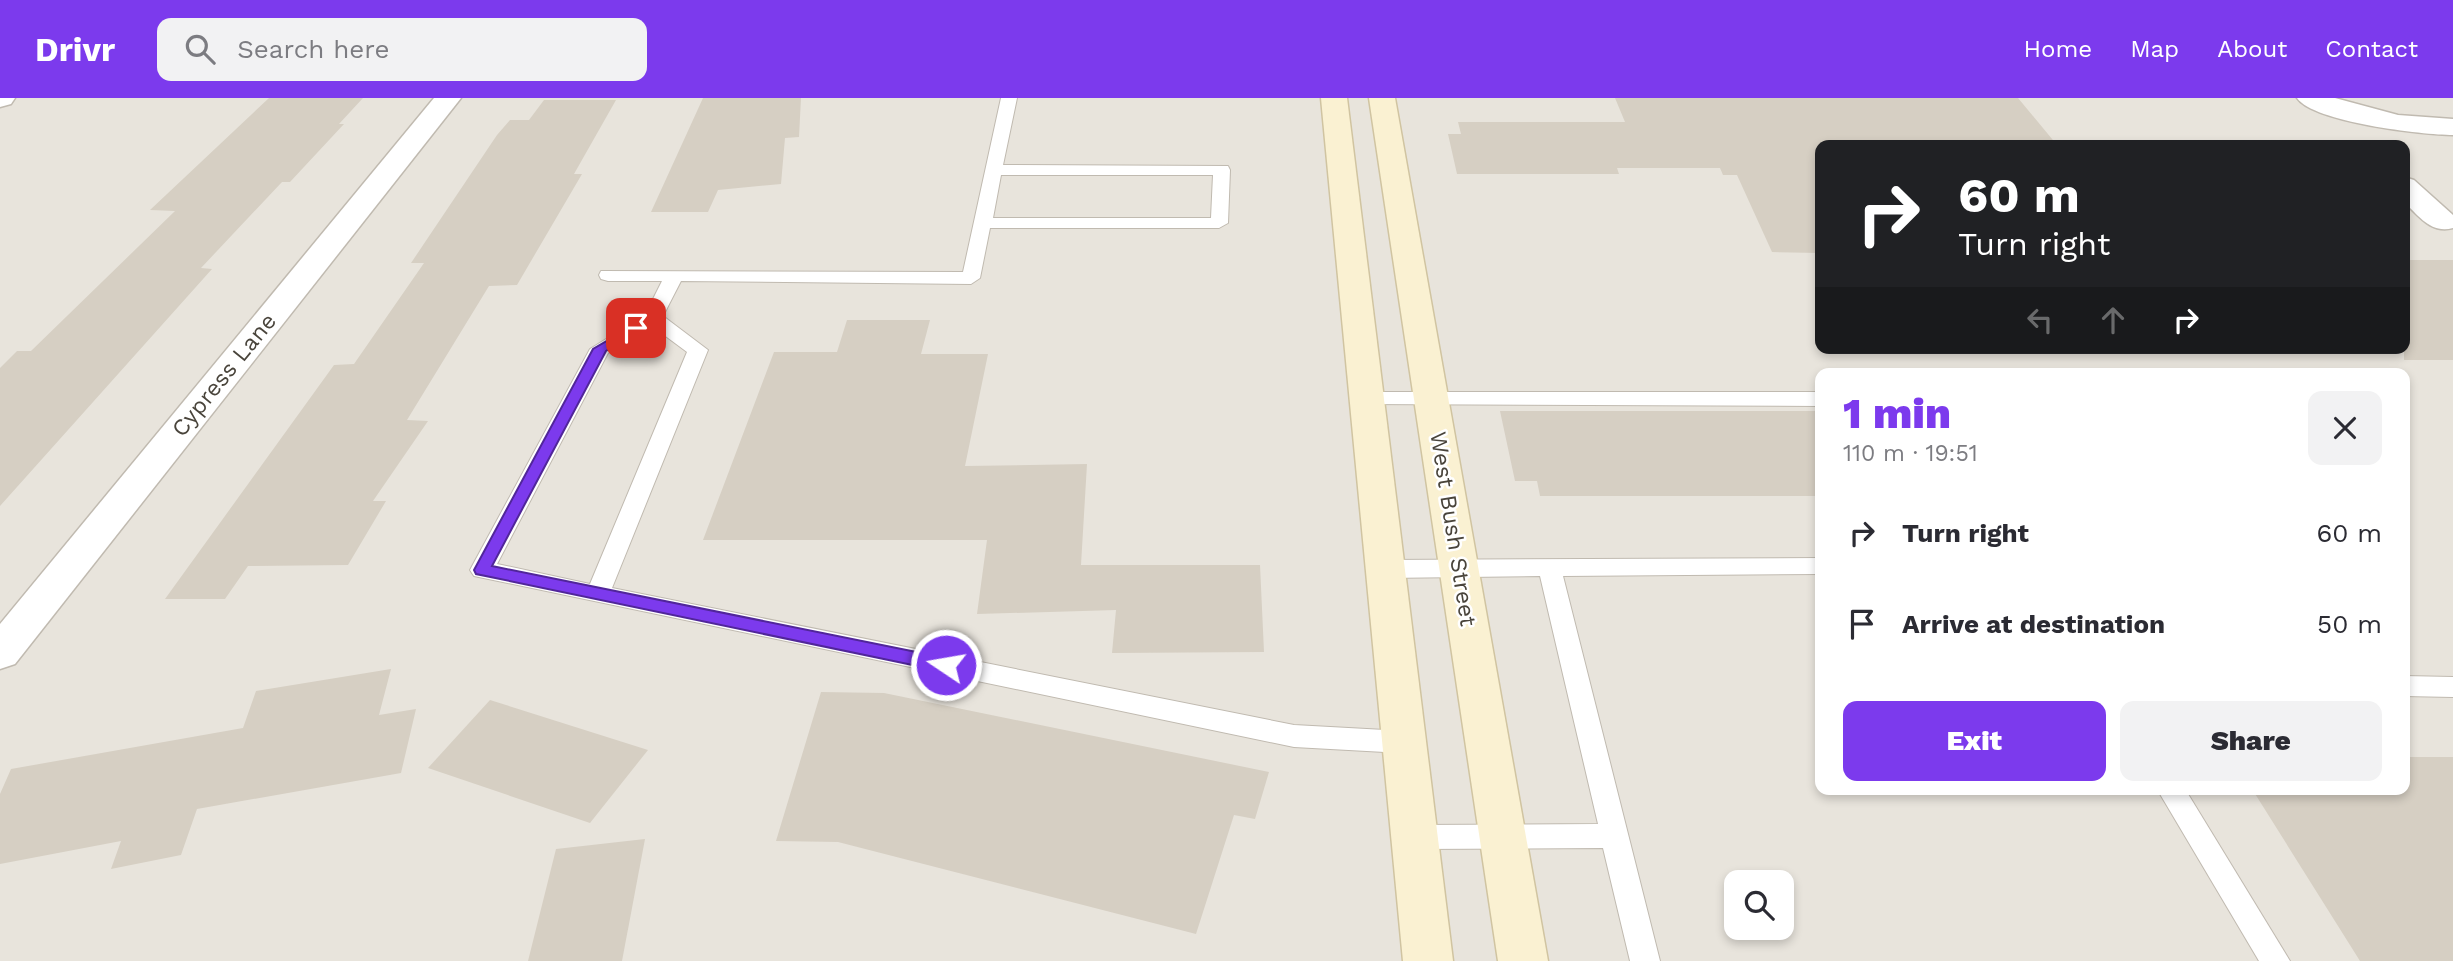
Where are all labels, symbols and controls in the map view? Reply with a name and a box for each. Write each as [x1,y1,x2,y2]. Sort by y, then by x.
search box [157,18,647,81]
text: Drivr [35,30,115,69]
icon: search [181,30,219,68]
text: Search here [237,34,390,64]
text: Home [2024,35,2092,63]
text: Map [2130,35,2179,63]
text: About [2217,35,2287,63]
text: Contact [2325,35,2418,63]
text: 60 m [1958,166,2080,224]
icon: right [1843,168,1934,259]
text: Turn right [1958,225,2110,263]
pin [606,298,666,358]
icon: left [2021,301,2059,339]
icon: ahead [2094,301,2132,339]
icon: right [2167,301,2205,339]
street label: Cypress Lane [166,308,282,442]
icon: arrive [617,309,655,347]
text: 1 min [1843,389,1951,438]
button: close [2308,391,2382,465]
street label: West Bush Street [1424,430,1482,629]
text: 110 m · 19:51 [1843,440,1978,467]
icon: right [1843,514,1881,552]
text: Turn right [1902,518,2029,548]
text: 60 m [2316,518,2382,548]
icon: arrive [1843,605,1881,643]
text: Arrive at destination [1902,609,2165,639]
text: 50 m [2317,609,2382,639]
position arrow [909,628,983,702]
button: Exit [1843,701,2106,781]
button: Share [2120,701,2382,781]
map controls [1724,870,1794,940]
button: search [1724,870,1794,940]

